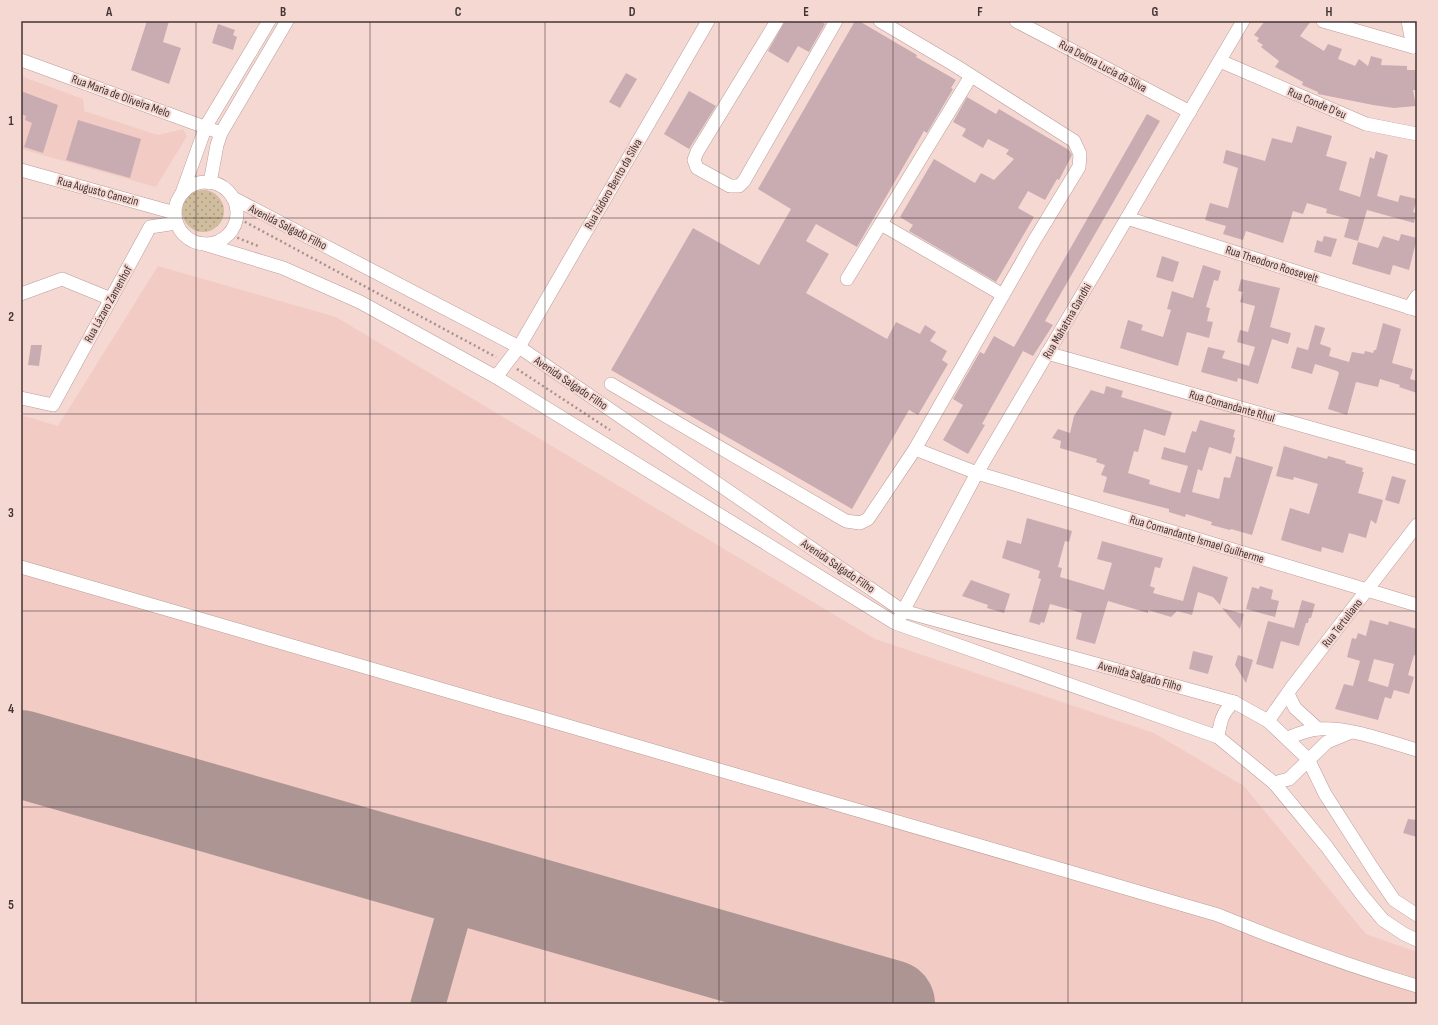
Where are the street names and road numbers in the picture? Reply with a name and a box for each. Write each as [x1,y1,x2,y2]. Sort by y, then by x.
street label: Rua Delma Lucia da Silva [1056,37,1150,96]
street label: Rua Maria de Oliveira Melo [69,72,172,121]
street label: Rua Conde D'eu [1285,84,1348,123]
street label: Rua Izidoro Bento da Silva [581,136,646,232]
street label: Rua Augusto Canezin [56,173,140,210]
street label: Avenida Salgado Filho [245,201,329,254]
street label: Rua Theodoro Roosevelt [1224,242,1320,287]
street label: Rua Lázaro Zamenhof [81,263,136,345]
street label: Rua Mahatma Gandhi [1040,281,1095,362]
street label: Avenida Salgado Filho [530,353,610,414]
street label: Rua Comandante Rhul [1187,387,1276,426]
street label: Rua Comandante Ismael Guilherme [1128,512,1266,567]
street label: Avenida Salgado Filho [797,536,877,597]
street label: Rua Tertuliano [1319,596,1366,651]
street label: Avenida Salgado Filho [1096,658,1183,695]

